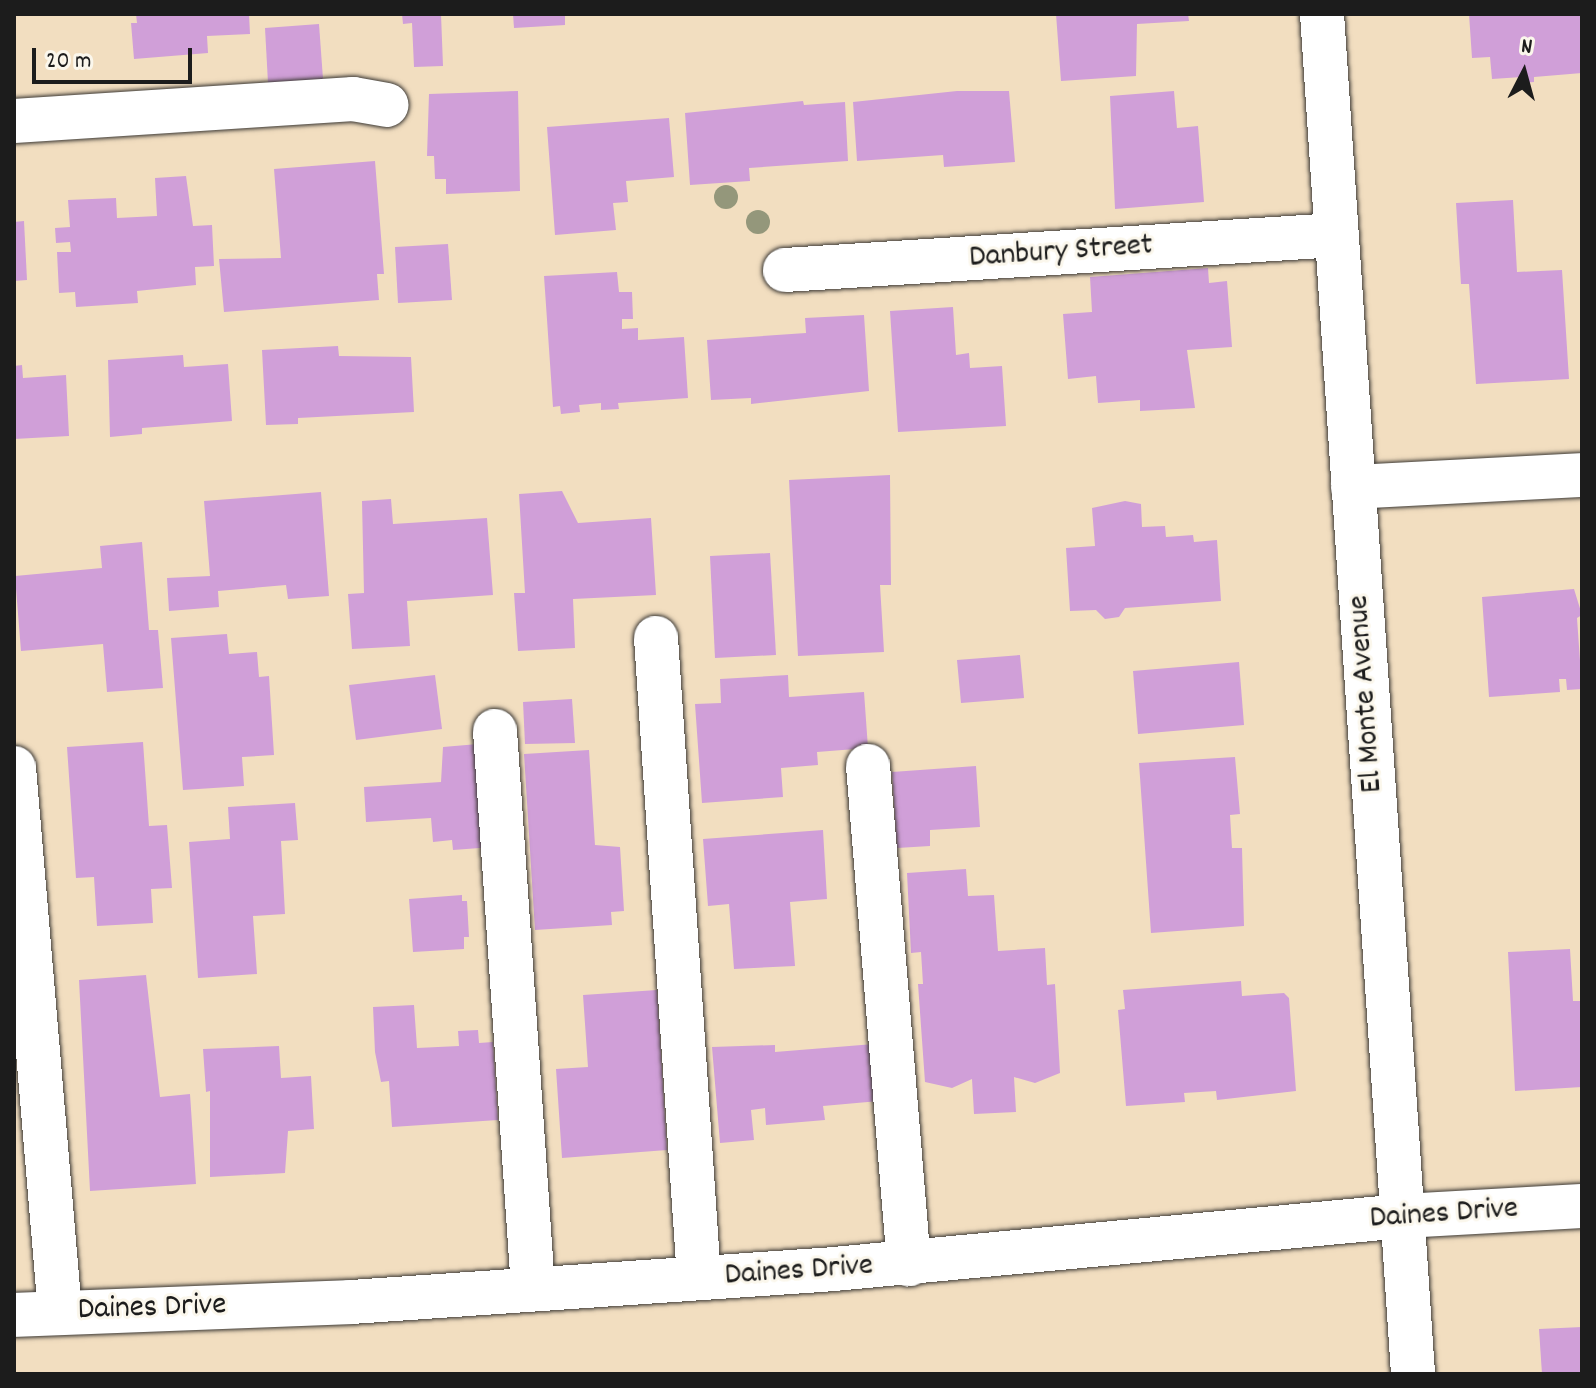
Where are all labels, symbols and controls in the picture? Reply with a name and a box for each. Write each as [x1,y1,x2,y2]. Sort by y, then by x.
scale bar [36,32,196,82]
north arrow [1484,32,1564,112]
text: N [1520,32,1534,64]
text: 20 m [46,45,92,79]
street label: Danbury Street [968,227,1154,279]
street label: El Monte Avenue [1341,594,1393,794]
street label: Daines Drive [1368,1191,1520,1239]
street label: Daines Drive [723,1248,875,1296]
street label: Daines Drive [77,1287,227,1331]

